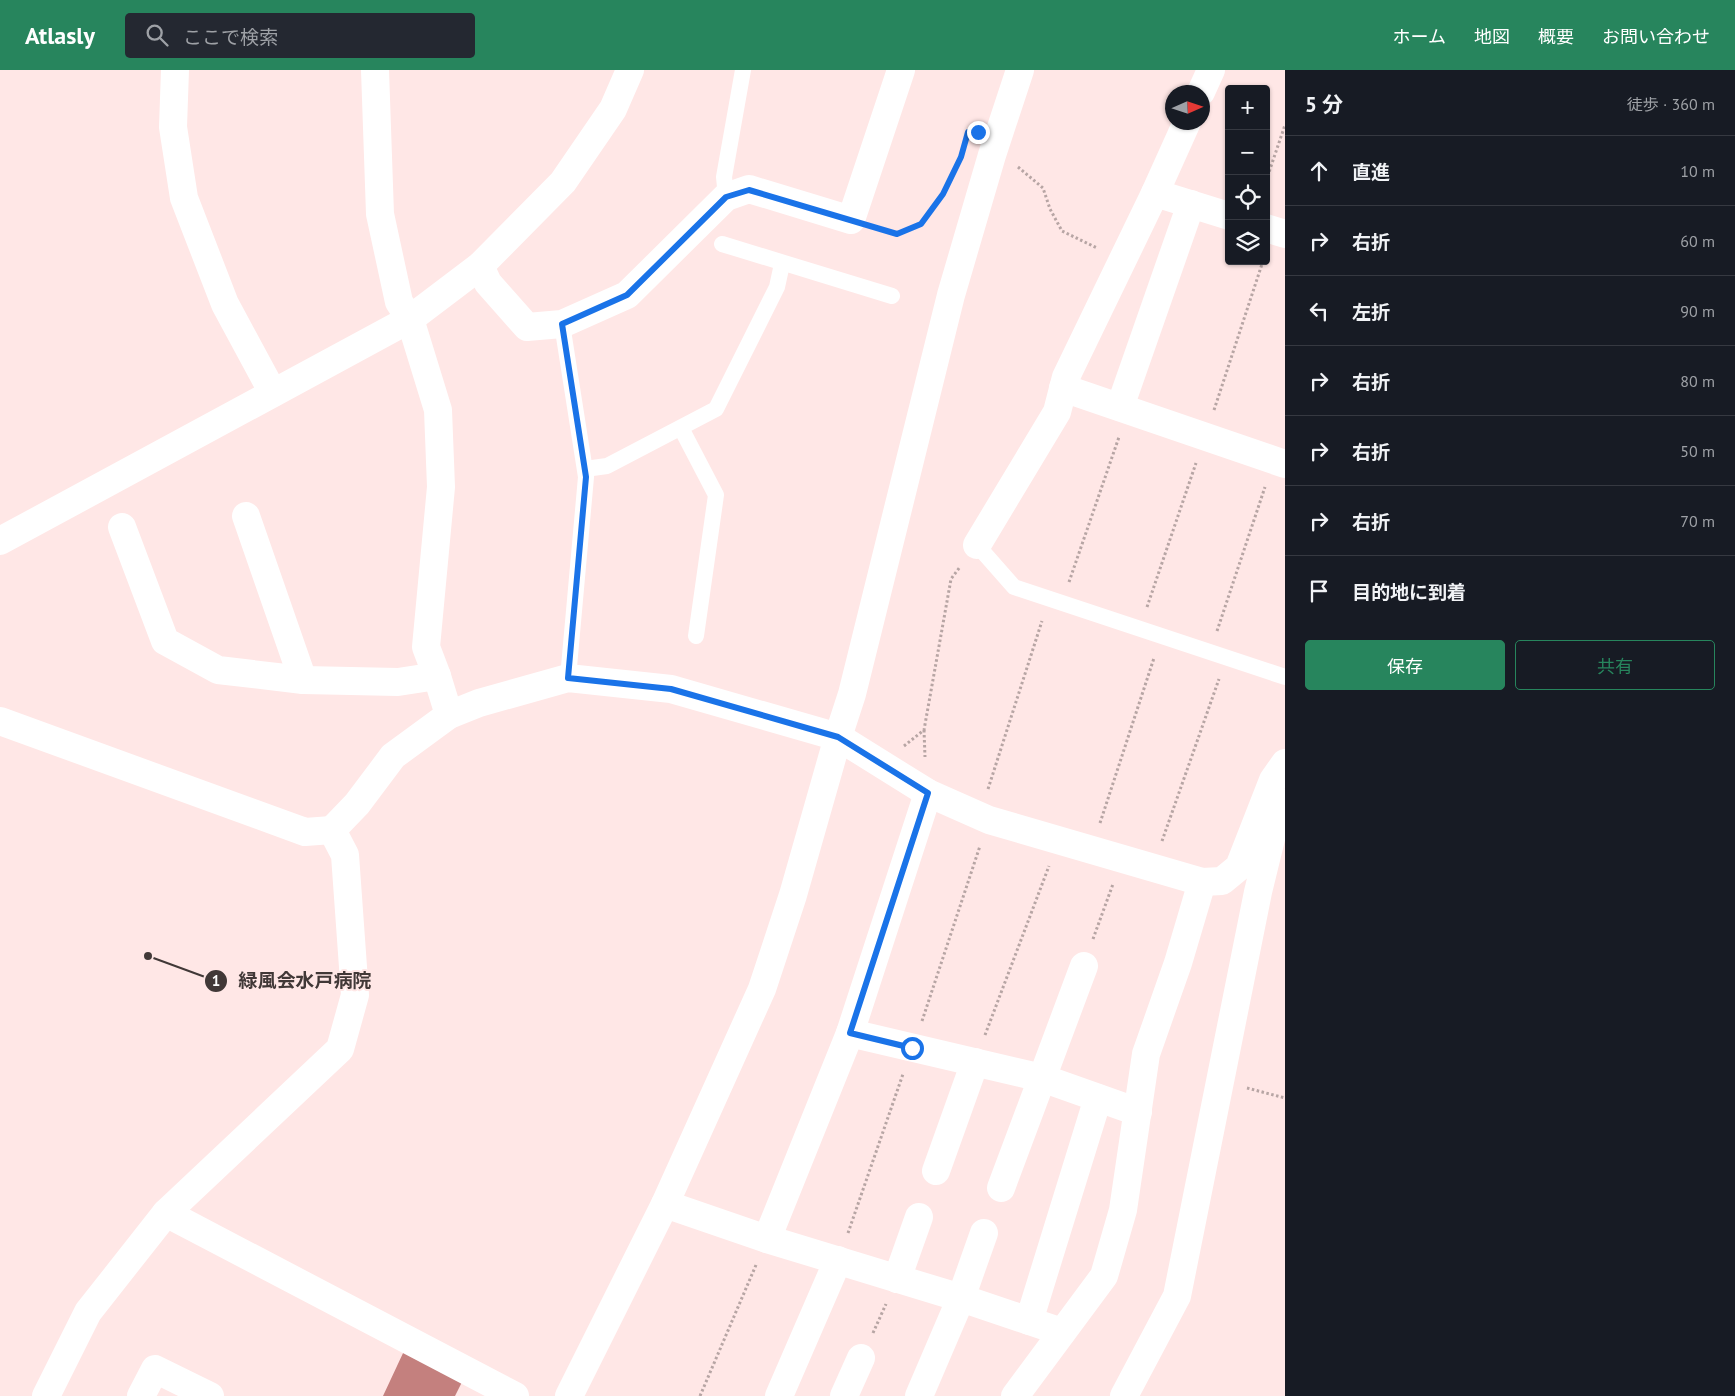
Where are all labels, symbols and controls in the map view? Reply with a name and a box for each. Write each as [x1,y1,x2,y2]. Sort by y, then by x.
search box [125,13,475,58]
text: Atlasly [25,20,95,51]
icon: search [143,21,171,49]
text: ここで検索 [183,25,278,49]
text: ホーム [1393,25,1446,48]
text: 地図 [1474,25,1510,48]
text: 概要 [1538,25,1574,48]
text: お問い合わせ [1602,25,1710,48]
north arrow [1165,85,1210,130]
map controls [1225,85,1270,265]
button: + [1225,85,1270,130]
text: 5 分 [1305,91,1343,118]
text: 徒歩 · 360 m [1627,94,1715,114]
route end [967,121,990,144]
button: − [1225,130,1270,175]
icon: ahead [1305,157,1333,185]
text: 直進 [1352,160,1390,184]
text: 10 m [1680,161,1715,181]
button: locate [1225,175,1270,220]
button: layers [1225,220,1270,265]
icon: right [1305,227,1333,255]
text: 右折 [1352,230,1390,254]
text: 60 m [1680,231,1715,251]
icon: left [1305,297,1333,325]
text: 左折 [1352,300,1390,324]
text: 90 m [1680,301,1715,321]
icon: right [1305,367,1333,395]
text: 右折 [1352,370,1390,394]
text: 80 m [1680,371,1715,391]
icon: right [1305,437,1333,465]
text: 右折 [1352,440,1390,464]
text: 50 m [1680,441,1715,461]
icon: right [1305,507,1333,535]
text: 右折 [1352,510,1390,534]
text: 70 m [1680,511,1715,531]
icon: arrive [1305,577,1333,605]
text: 目的地に到着 [1352,580,1466,604]
button: 保存 [1305,640,1505,690]
button: 共有 [1515,640,1715,690]
callout: 緑風会水戸病院 [203,964,381,998]
text: 緑風会水戸病院 [238,968,372,992]
text: 1 [212,971,220,990]
route start [901,1037,924,1060]

